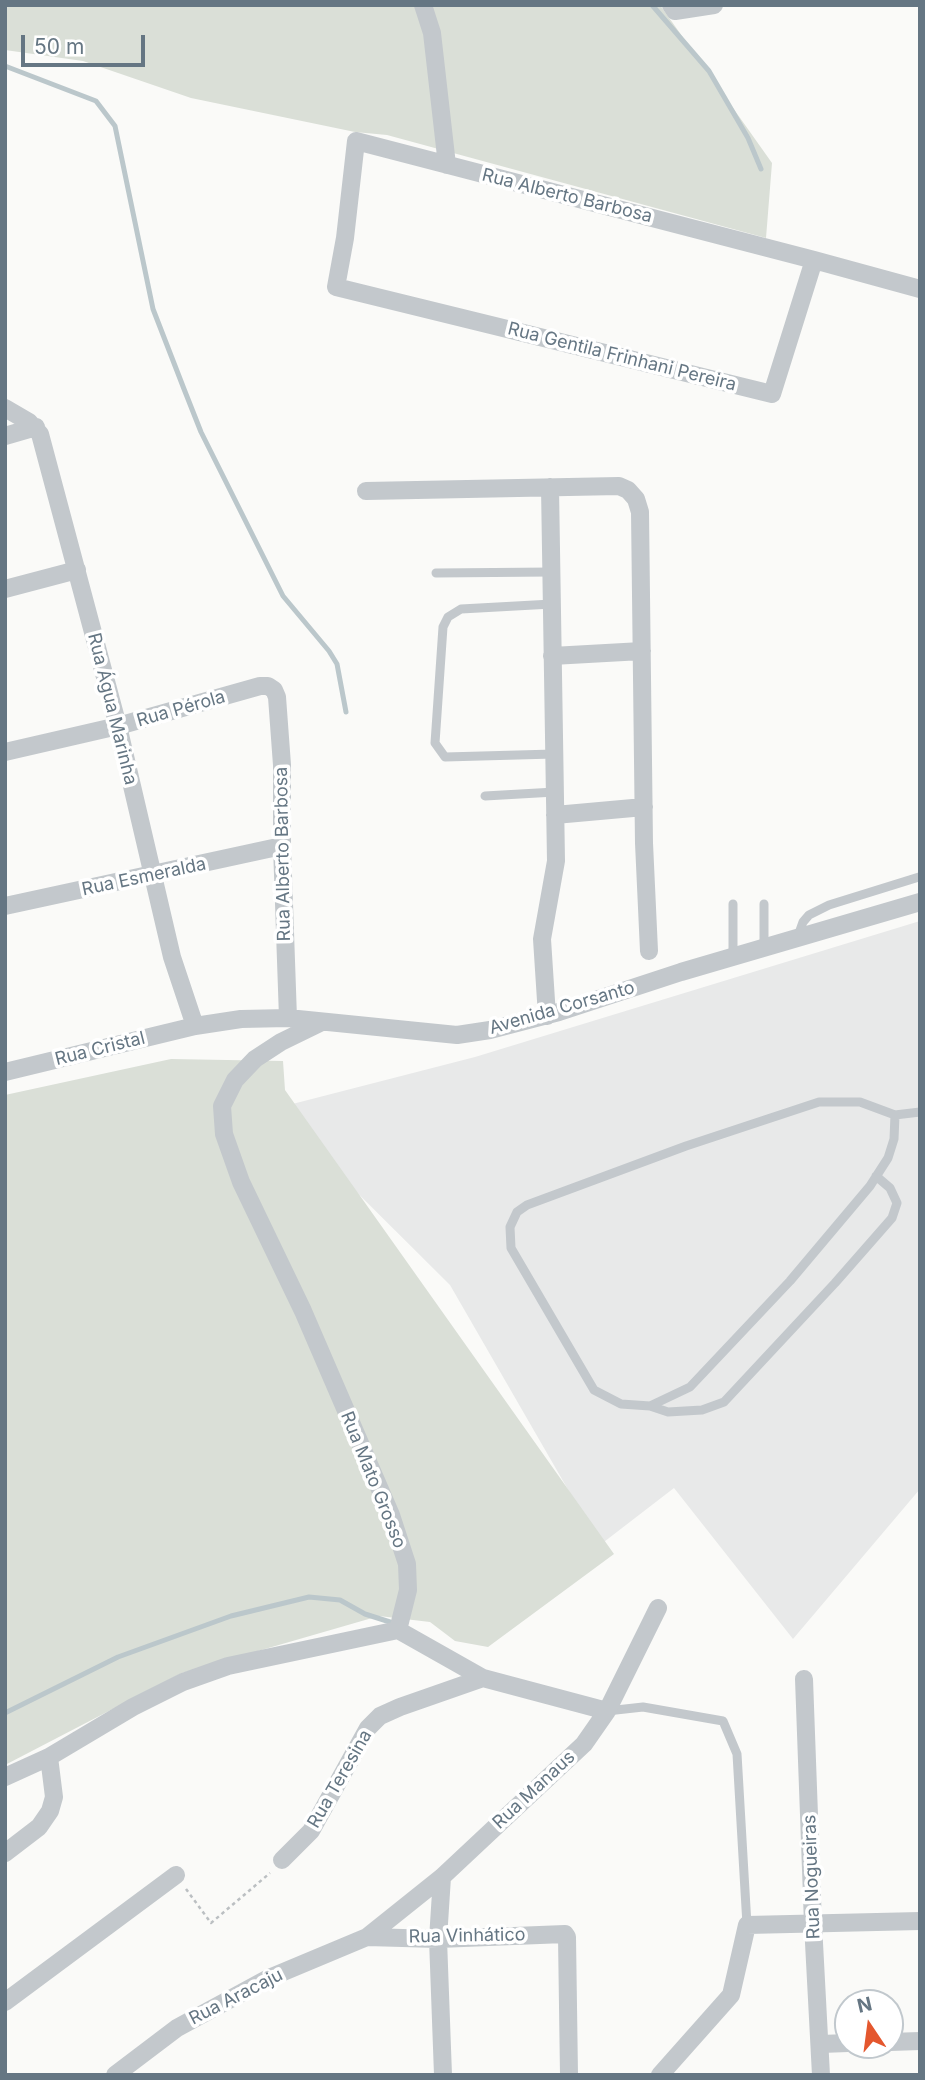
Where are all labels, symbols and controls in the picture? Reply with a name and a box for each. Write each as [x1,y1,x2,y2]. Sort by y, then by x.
scale bar [24,21,149,65]
text: 50 m [34,34,84,59]
street label: Rua Alberto Barbosa [480,164,654,228]
street label: Rua Gentila Frinhani Pereira [505,318,739,396]
street label: Rua Água Marinha [83,631,141,787]
street label: Rua Pérola [134,686,228,732]
street label: Rua Alberto Barbosa [271,766,295,942]
street label: Rua Esmeralda [80,853,208,901]
street label: Avenida Corsanto [487,977,637,1039]
street label: Rua Cristal [53,1027,147,1071]
street label: Rua Mato Grosso [336,1408,410,1552]
street label: Rua Teresina [303,1726,377,1832]
street label: Rua Manaus [488,1746,580,1834]
street label: Rua Nogueiras [799,1814,825,1940]
street label: Rua Vinhático [408,1924,526,1948]
street label: Rua Aracaju [186,1964,286,2030]
north arrow [834,1989,904,2059]
text: N [855,1992,874,2018]

